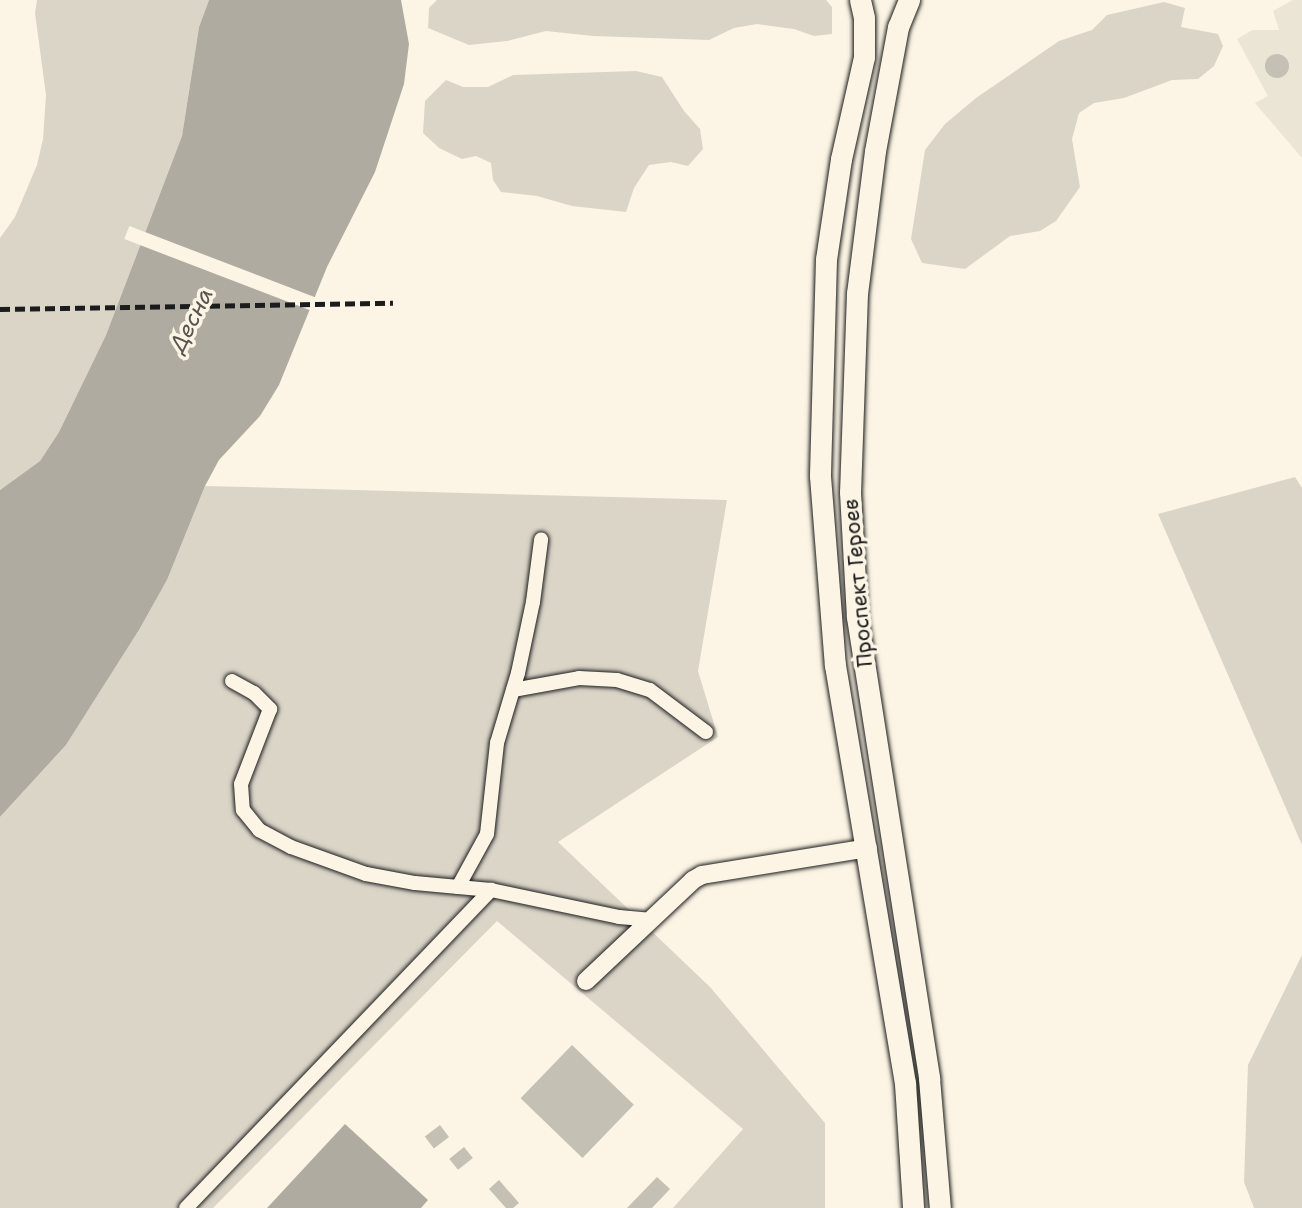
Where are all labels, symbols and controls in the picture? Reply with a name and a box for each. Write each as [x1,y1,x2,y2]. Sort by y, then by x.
water label: Десна [163,283,219,357]
street label: Проспект Героев [838,498,878,668]

